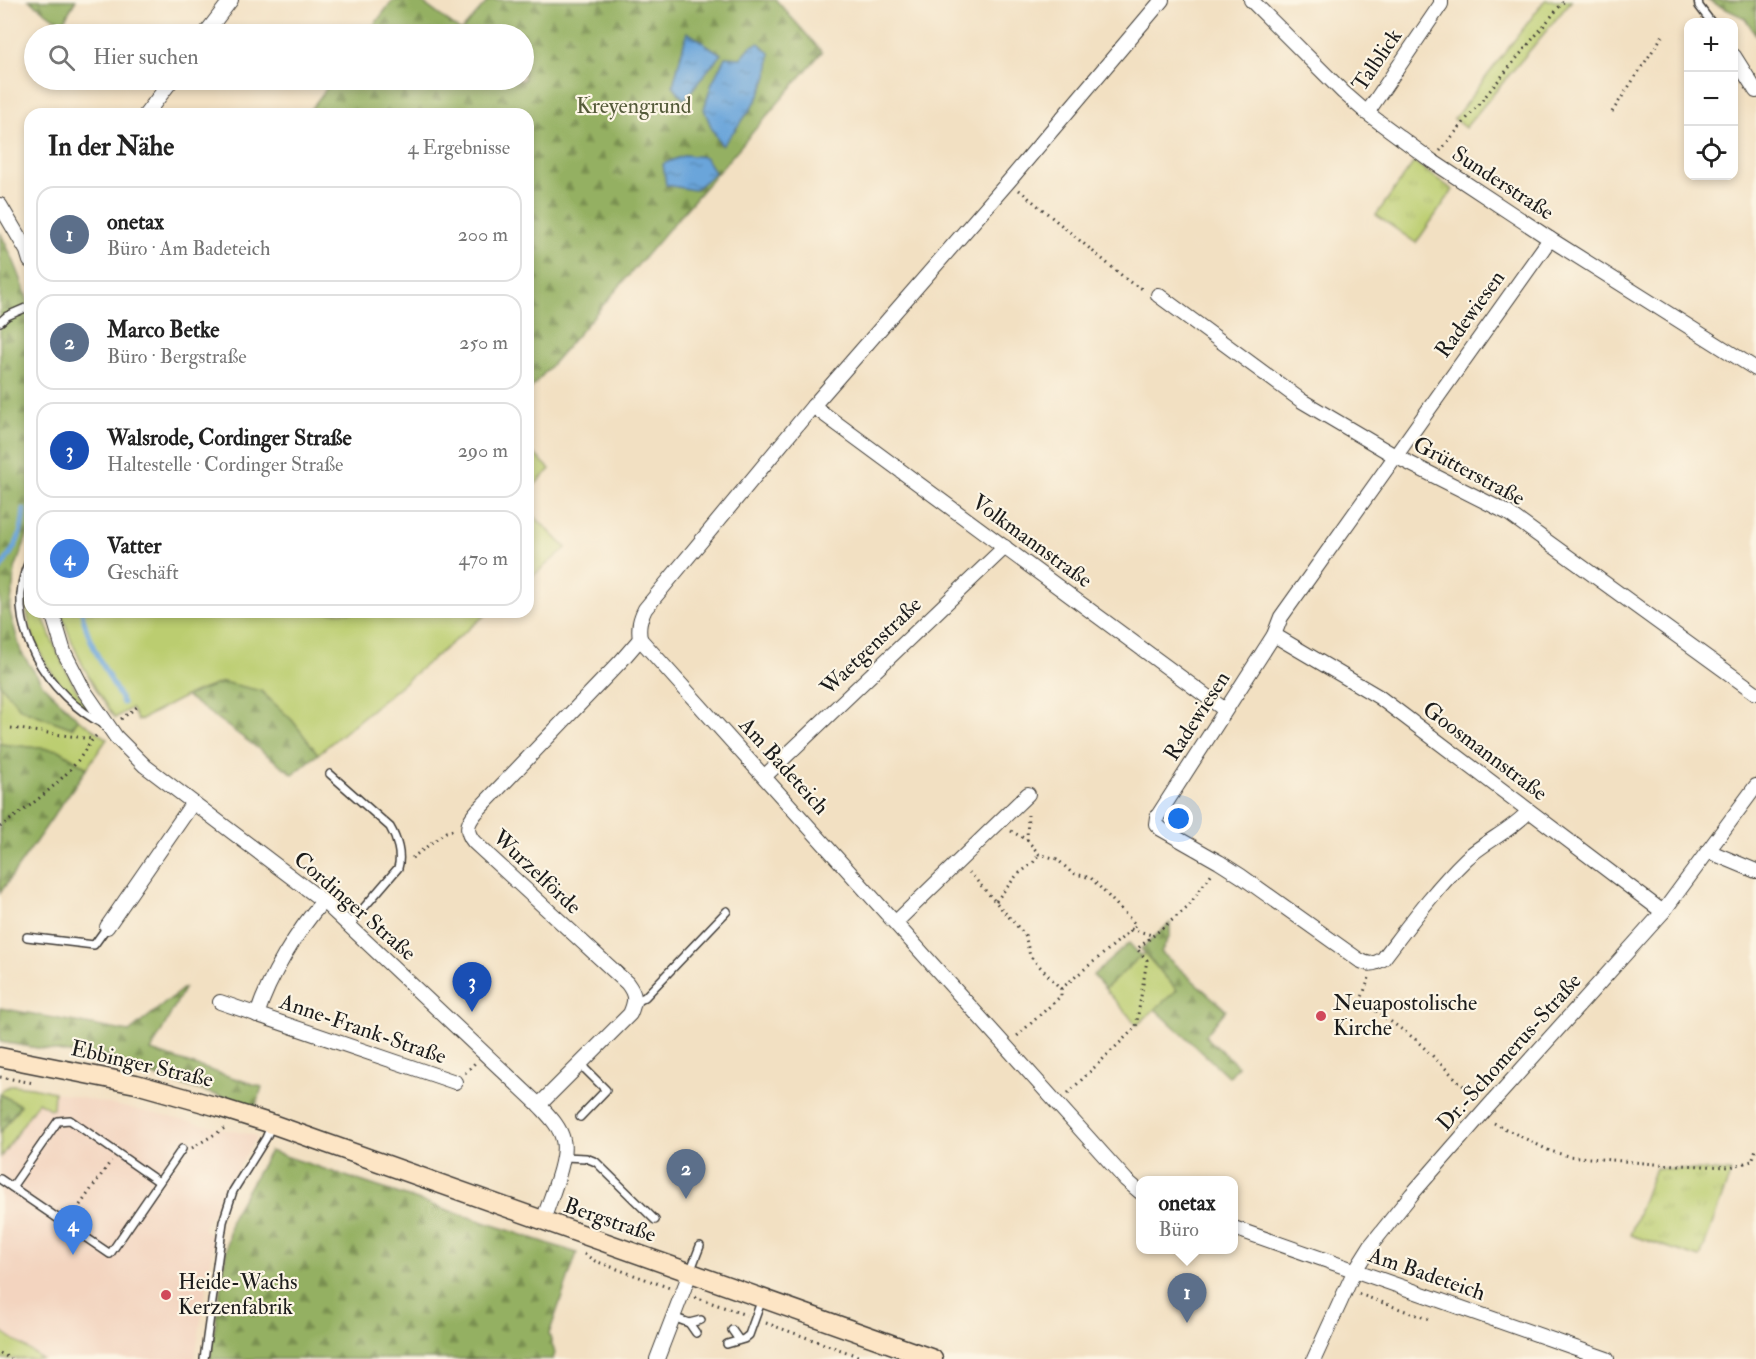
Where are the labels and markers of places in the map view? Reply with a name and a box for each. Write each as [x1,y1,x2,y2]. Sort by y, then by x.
pin: 3 [452,962,492,1012]
place label: Neuapostolische Kirche [1333,989,1477,1042]
marker: Neuapostolische Kirche [1314,1009,1328,1023]
pin: 2 [666,1150,706,1199]
pin: 4 [54,1206,92,1255]
place label: Heide-Wachs Kerzenfabrik [178,1268,298,1321]
pin: 1 [1168,1274,1206,1323]
marker: Heide-Wachs Kerzenfabrik [159,1288,173,1302]

